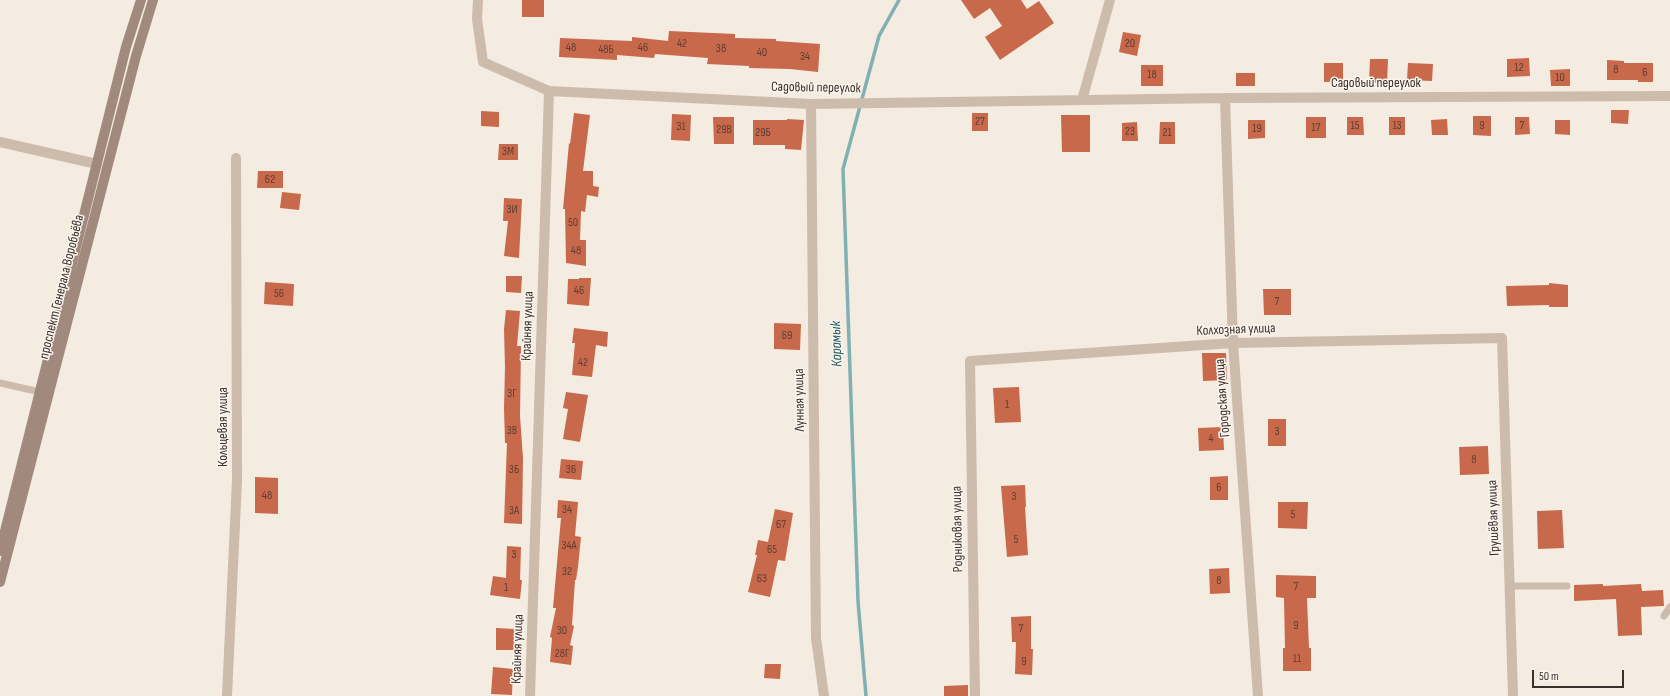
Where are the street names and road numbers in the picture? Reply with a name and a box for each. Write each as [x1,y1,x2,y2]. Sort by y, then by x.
street label: Садовый переулок [1331,75,1421,91]
street label: Садовый переулок [771,79,861,97]
street label: проспект Генерала Воробьёва [36,213,88,361]
street label: Крайняя улица [518,291,538,361]
street label: Колхозная улица [1196,320,1276,340]
street label: Городская улица [1212,358,1234,438]
street label: Лунная улица [791,368,809,432]
street label: Кольцевая улица [215,387,231,467]
street label: Грушёвая улица [1484,480,1504,556]
street label: Родниковая улица [949,486,967,572]
street label: Крайняя улица [508,614,528,684]

